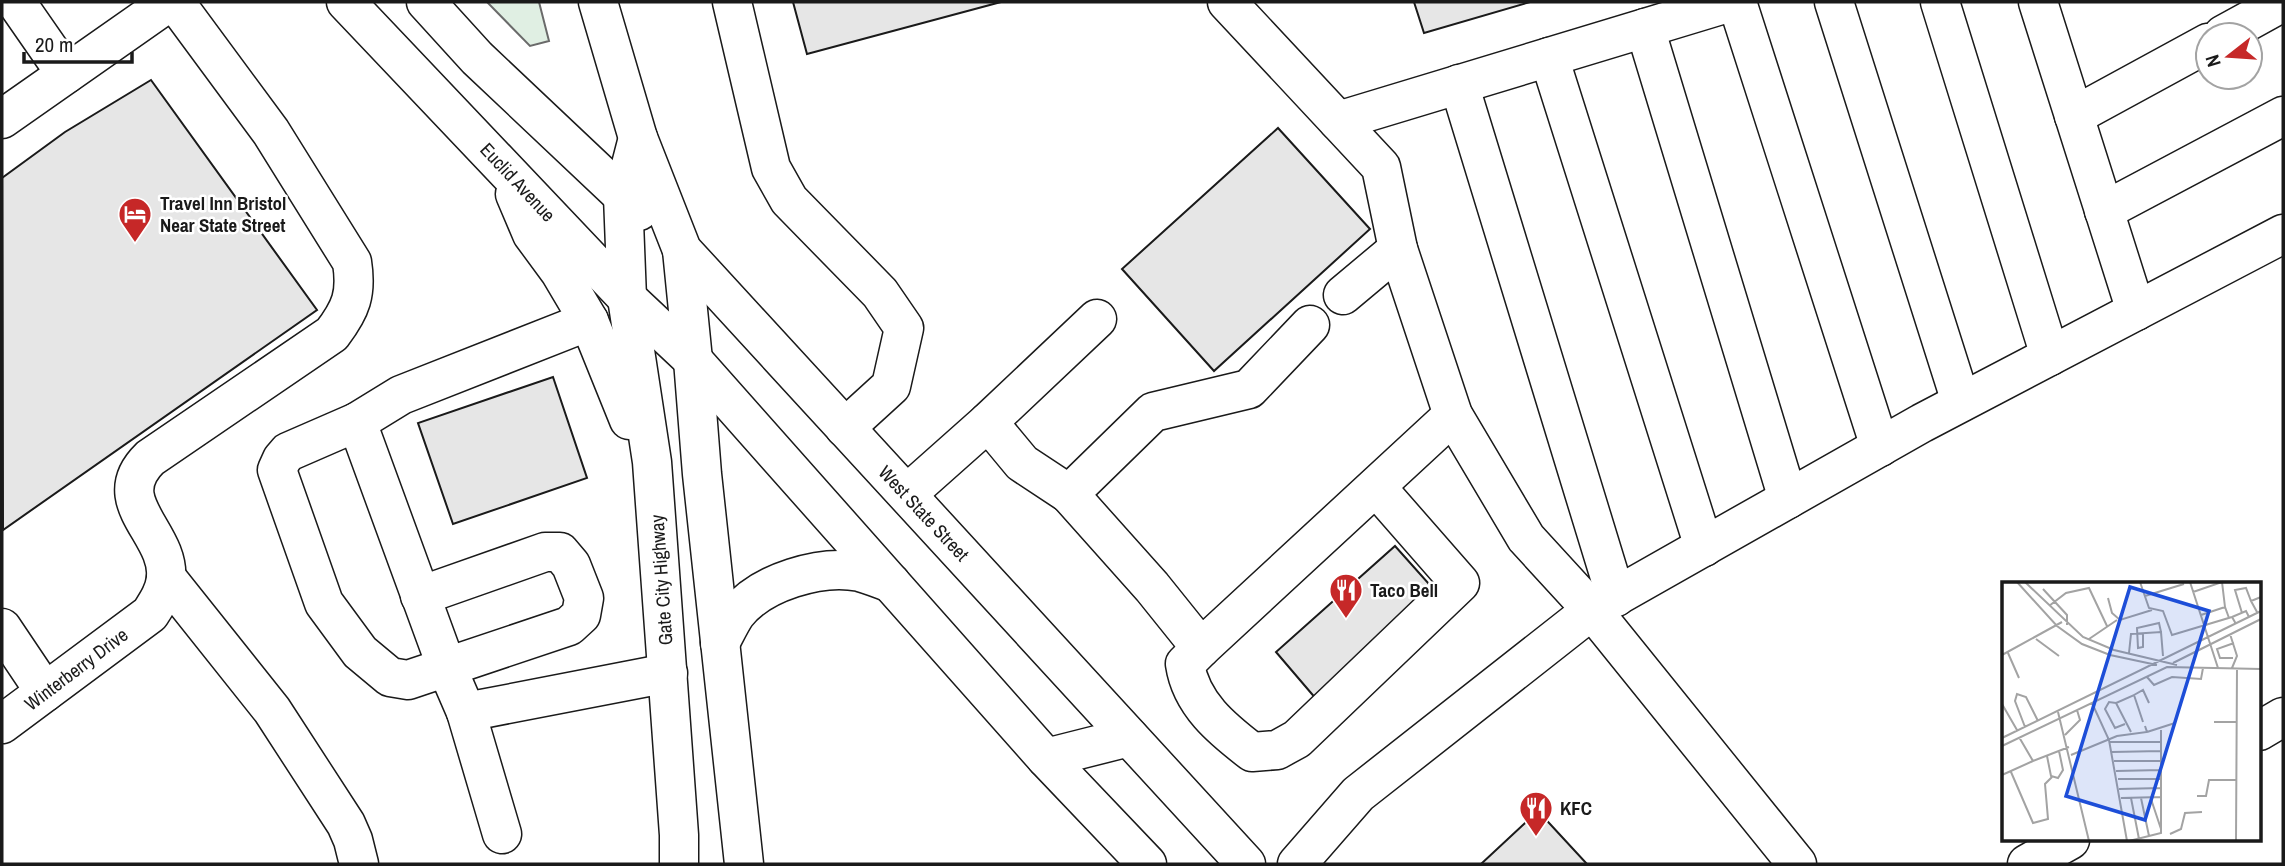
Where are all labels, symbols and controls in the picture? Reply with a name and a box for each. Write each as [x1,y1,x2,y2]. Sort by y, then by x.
scale bar [24,21,133,65]
north arrow [2194,21,2264,91]
text: 20 m [35,30,73,59]
text: N [2199,52,2227,70]
street label: Euclid Avenue [475,137,561,227]
place label: Travel Inn Bristol Near State Street [160,190,286,238]
hotel icon: Travel Inn Bristol Near State Street [116,195,154,244]
street label: West State Street [873,460,976,567]
street label: Gate City Highway [643,514,679,646]
restaurant icon: Taco Bell [1327,571,1365,620]
place label: Taco Bell [1370,577,1438,603]
inset map [2002,582,2260,842]
street label: Winterberry Drive [19,622,133,716]
restaurant icon: KFC [1517,789,1555,838]
place label: KFC [1560,795,1592,821]

